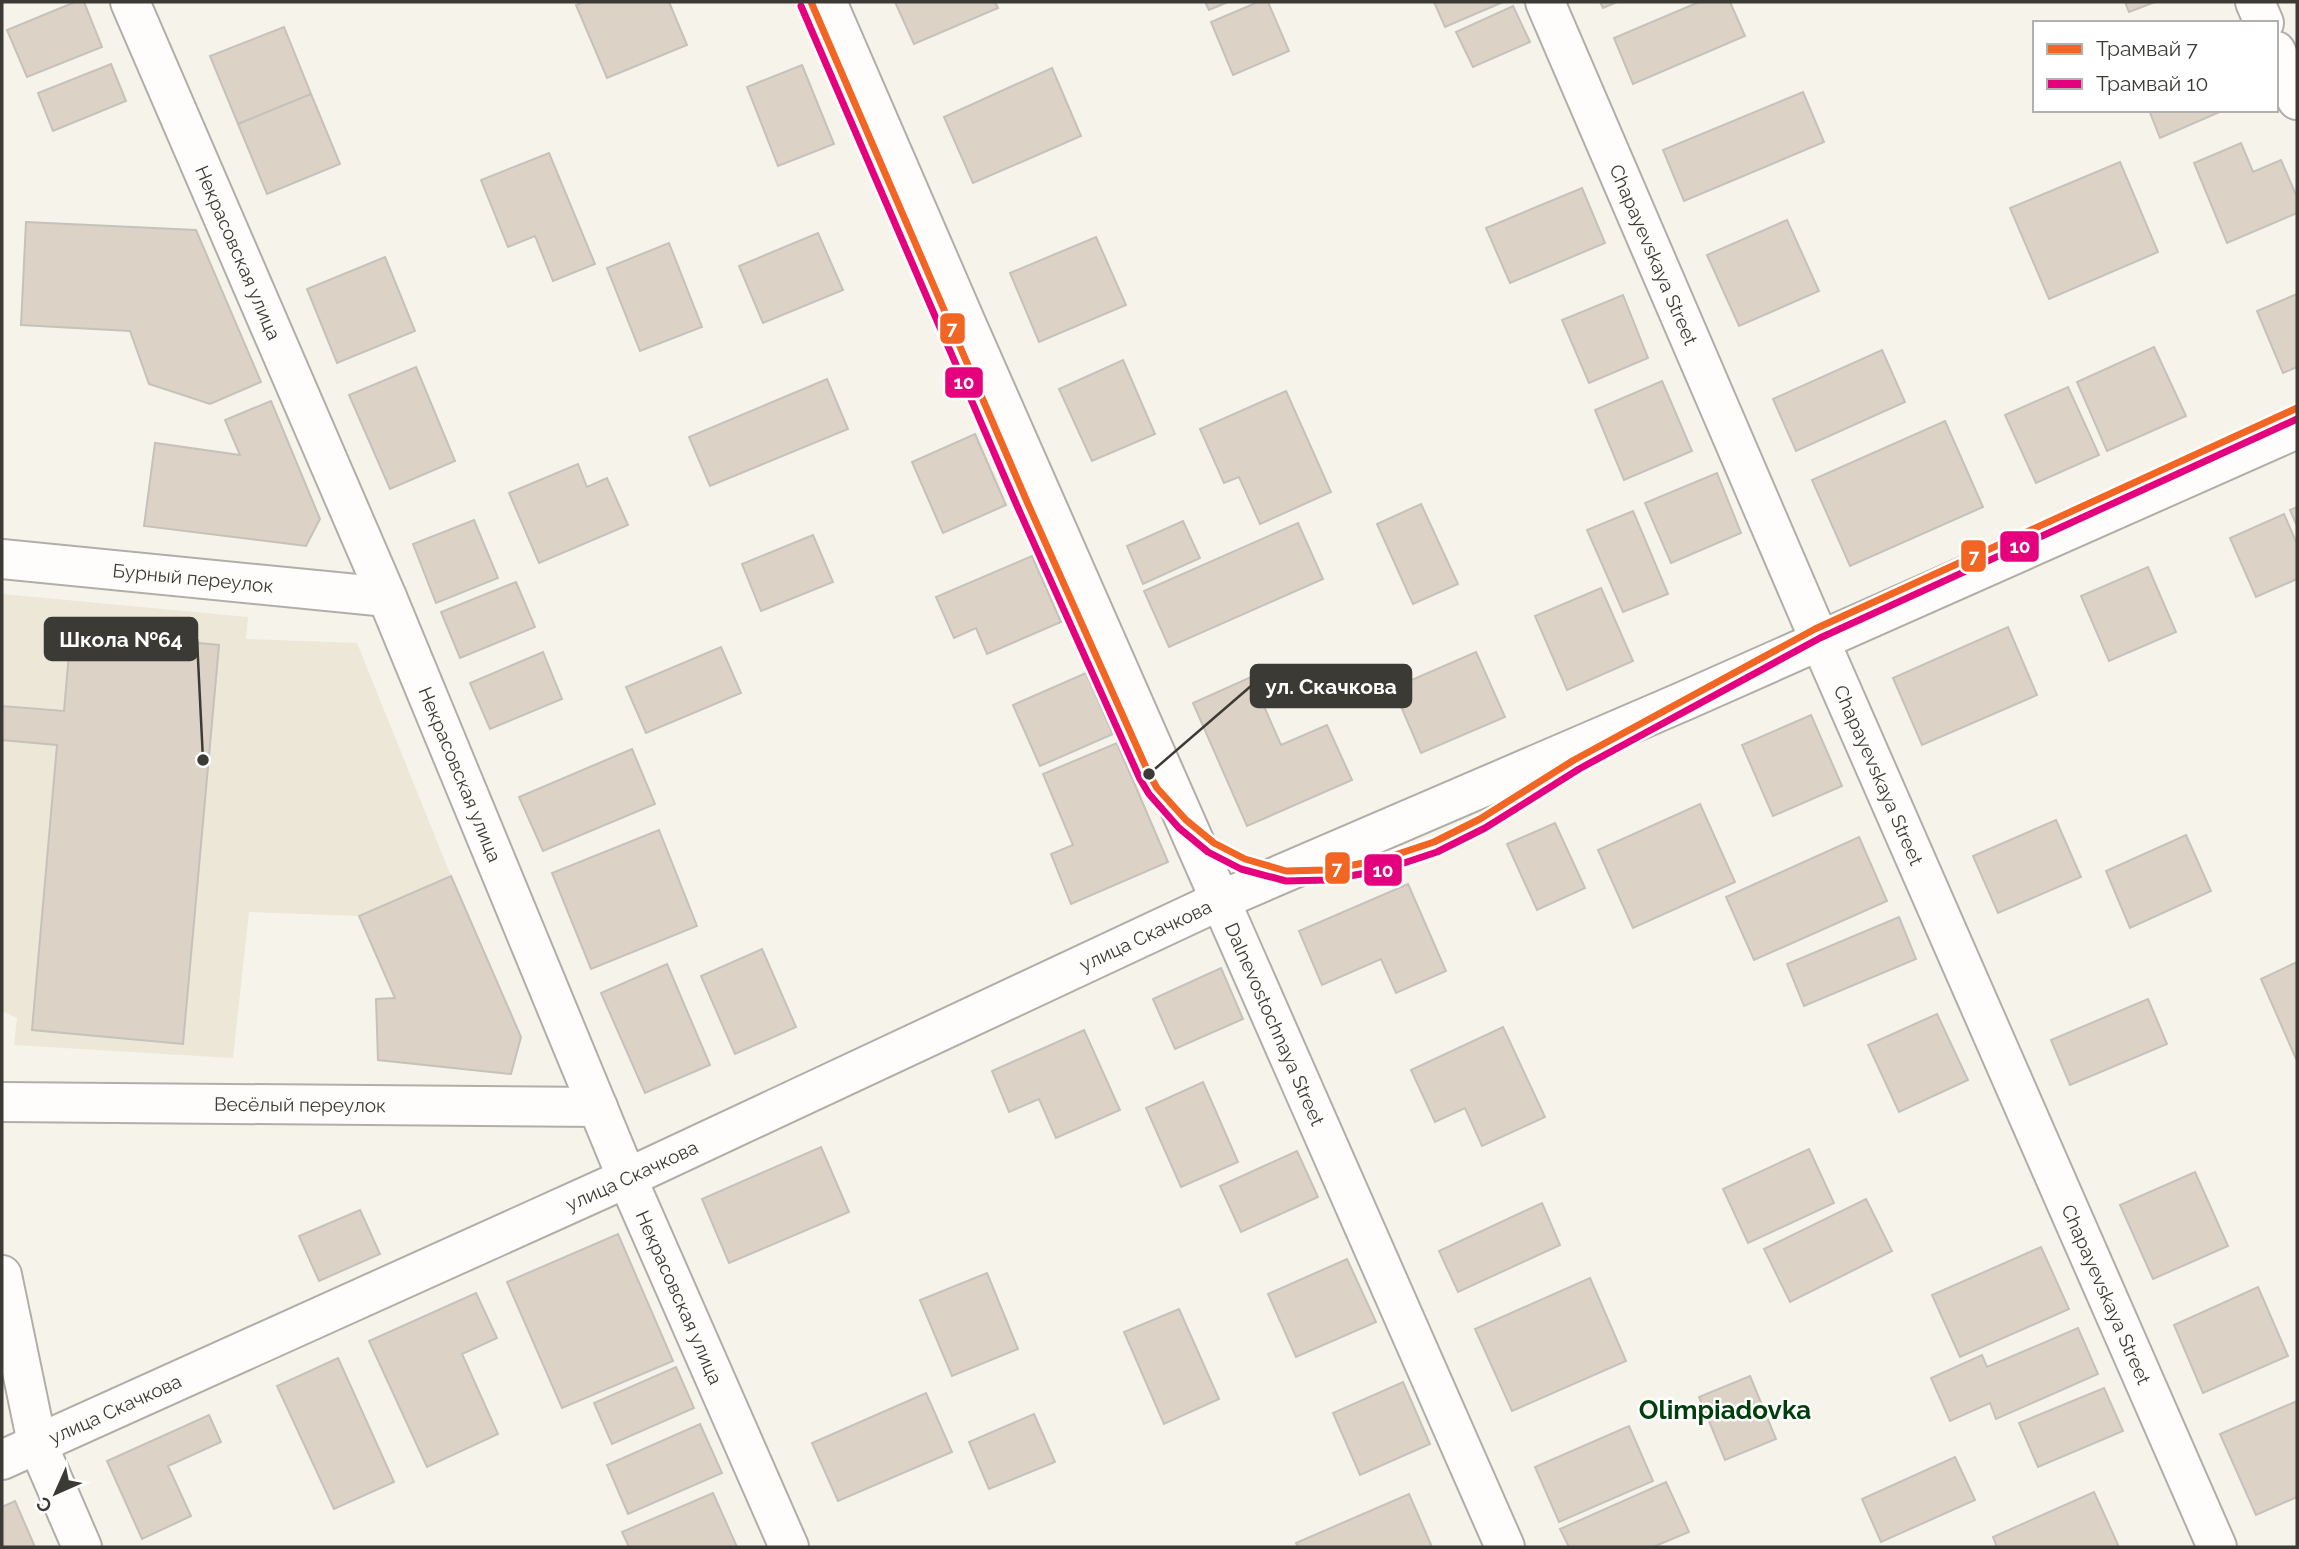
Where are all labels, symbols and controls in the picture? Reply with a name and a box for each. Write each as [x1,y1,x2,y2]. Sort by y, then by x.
legend [2033,21,2278,112]
text: Трамвай 7 [2096,36,2199,61]
text: Трамвай 10 [2096,71,2208,96]
street label: Chapayevskaya Street [1605,161,1702,349]
street label: Некрасовская улица [191,162,286,343]
line badge: 7 [939,312,966,345]
text: 7 [947,317,958,339]
line badge: 10 [944,366,984,399]
text: 10 [953,371,975,393]
line badge: 10 [1999,530,2040,563]
text: 10 [2009,535,2031,557]
line badge: 7 [1960,539,1987,573]
text: 7 [1969,545,1980,567]
street label: Бурный переулок [112,559,275,597]
callout: Школа №64 [45,618,197,660]
text: Школа №64 [59,627,183,652]
callout: ул. Скачкова [1251,665,1411,707]
text: ул. Скачкова [1265,674,1397,699]
street label: Chapayevskaya Street [1830,682,1928,869]
street label: Некрасовская улица [414,684,506,865]
line badge: 7 [1324,851,1351,885]
line badge: 10 [1363,853,1403,887]
text: 7 [1332,857,1343,879]
text: 10 [1372,859,1394,881]
street label: улица Скачкова [1076,895,1215,976]
street label: Dalnevostochnaya Street [1221,919,1329,1130]
street label: Весёлый переулок [214,1093,386,1116]
street label: улица Скачкова [562,1135,701,1215]
street label: Chapayevskaya Street [2057,1201,2156,1388]
street label: Некрасовская улица [632,1207,727,1388]
street label: улица Скачкова [45,1370,185,1448]
district label: Olimpiadovka [1639,1395,1811,1425]
north arrow [21,1458,91,1528]
text: С [32,1493,56,1517]

